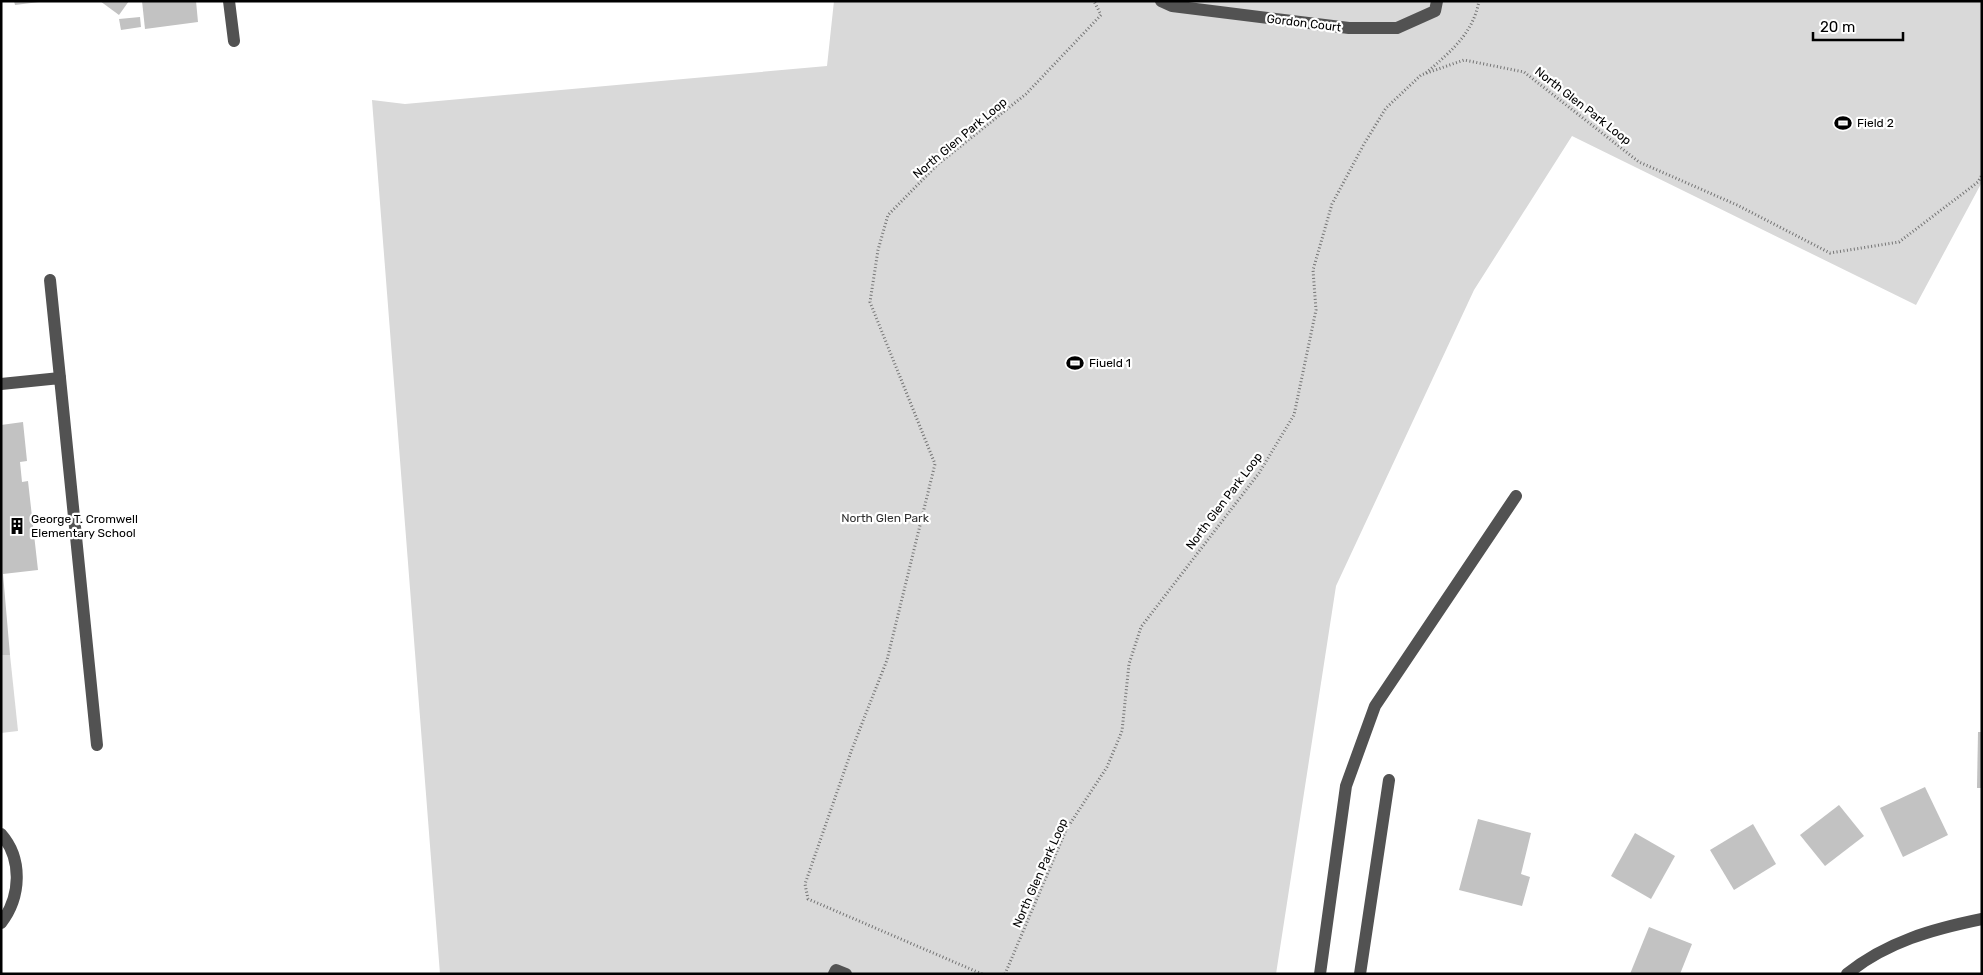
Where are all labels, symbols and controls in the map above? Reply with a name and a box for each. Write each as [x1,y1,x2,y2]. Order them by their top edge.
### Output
scale bar [1813,10,1903,42]
street label: Gordon Court [1266,11,1342,35]
text: 20 m [1820,18,1855,36]
street label: North Glen Park Loop [1532,64,1634,148]
street label: North Glen Park Loop [910,95,1010,181]
sports icon: Field 2 [1833,113,1853,133]
place label: Field 2 [1857,116,1894,130]
sports icon: Fiueld 1 [1065,353,1085,373]
place label: Fiueld 1 [1089,356,1131,370]
street label: North Glen Park Loop [1183,450,1265,552]
park label: North Glen Park [841,511,930,525]
place label: George T. Cromwell Elementary School [31,512,138,540]
building icon: George T. Cromwell Elementary School [7,516,27,536]
street label: North Glen Park Loop [1010,816,1070,930]

